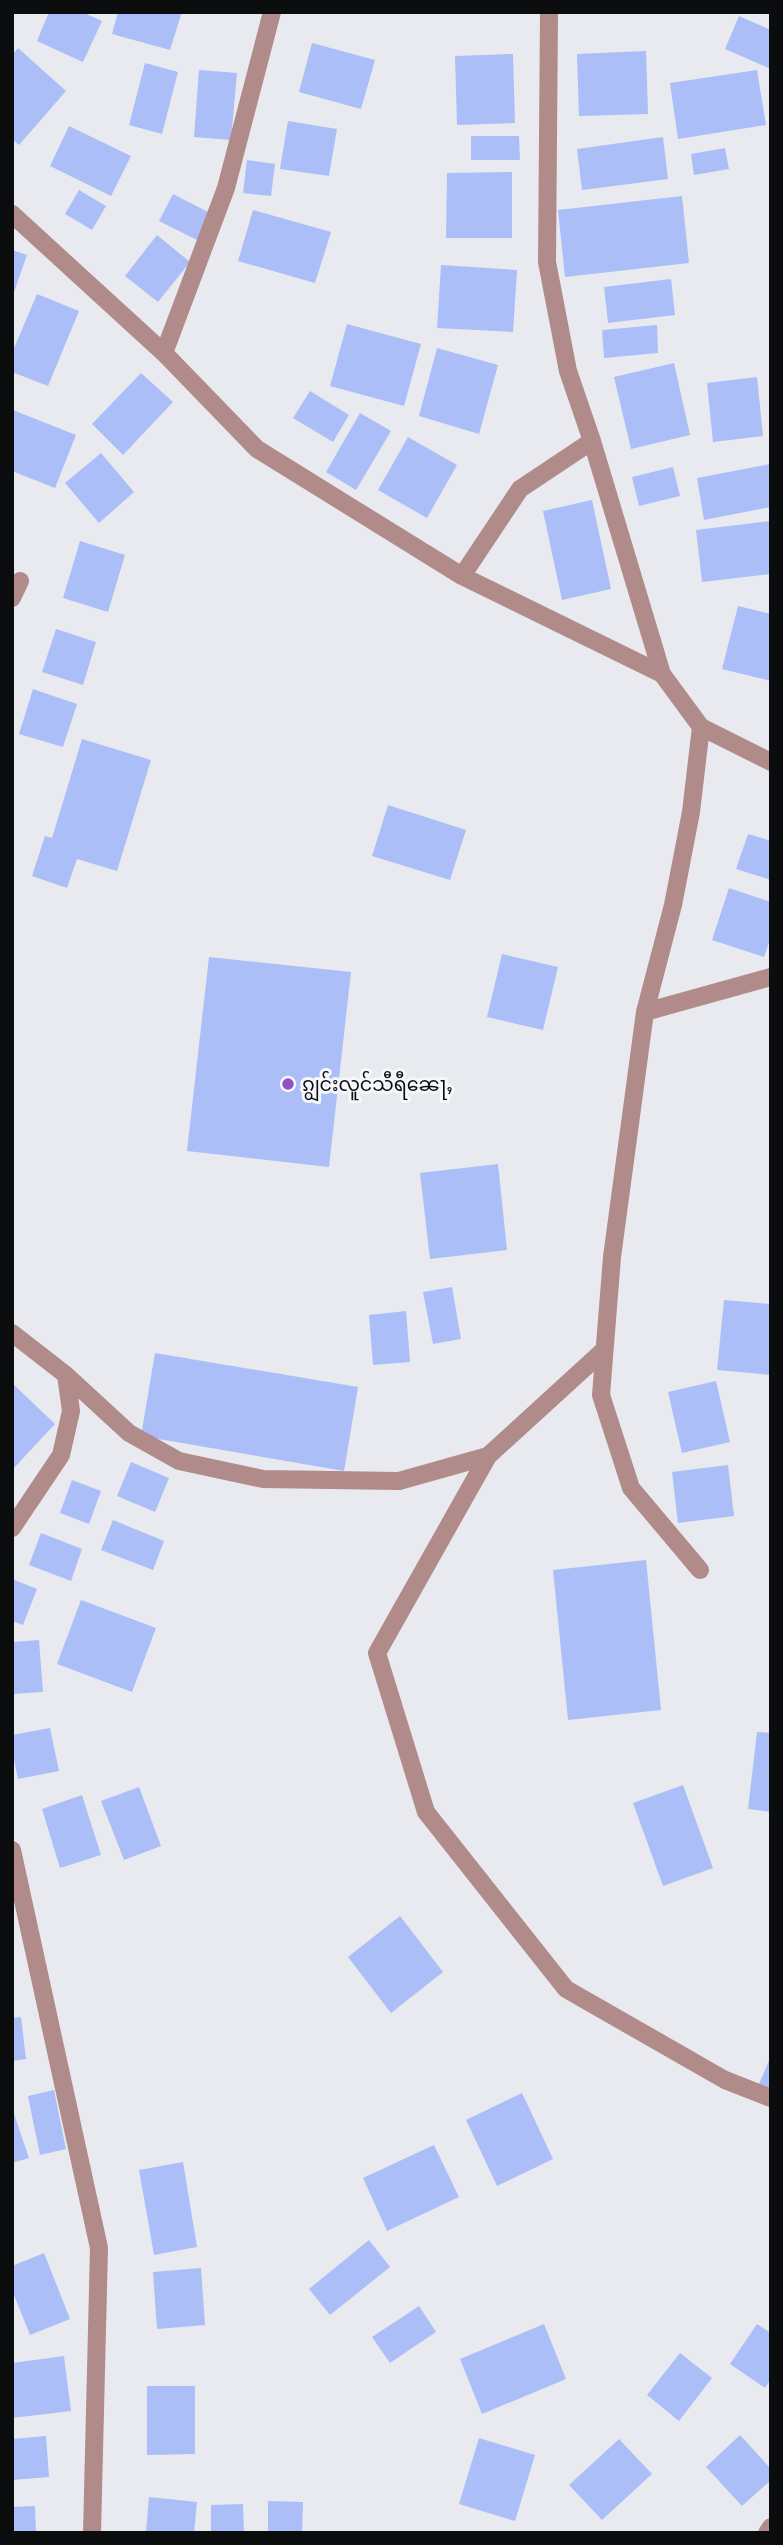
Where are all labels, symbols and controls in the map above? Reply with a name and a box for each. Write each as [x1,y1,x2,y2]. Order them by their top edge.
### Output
place label: ၵျွင်းလူင်သီရီၼေႃႇ [302,1070,453,1102]
marker: ၵျွင်းလူင်သီရီၼေႃႇ [280,1076,296,1092]

